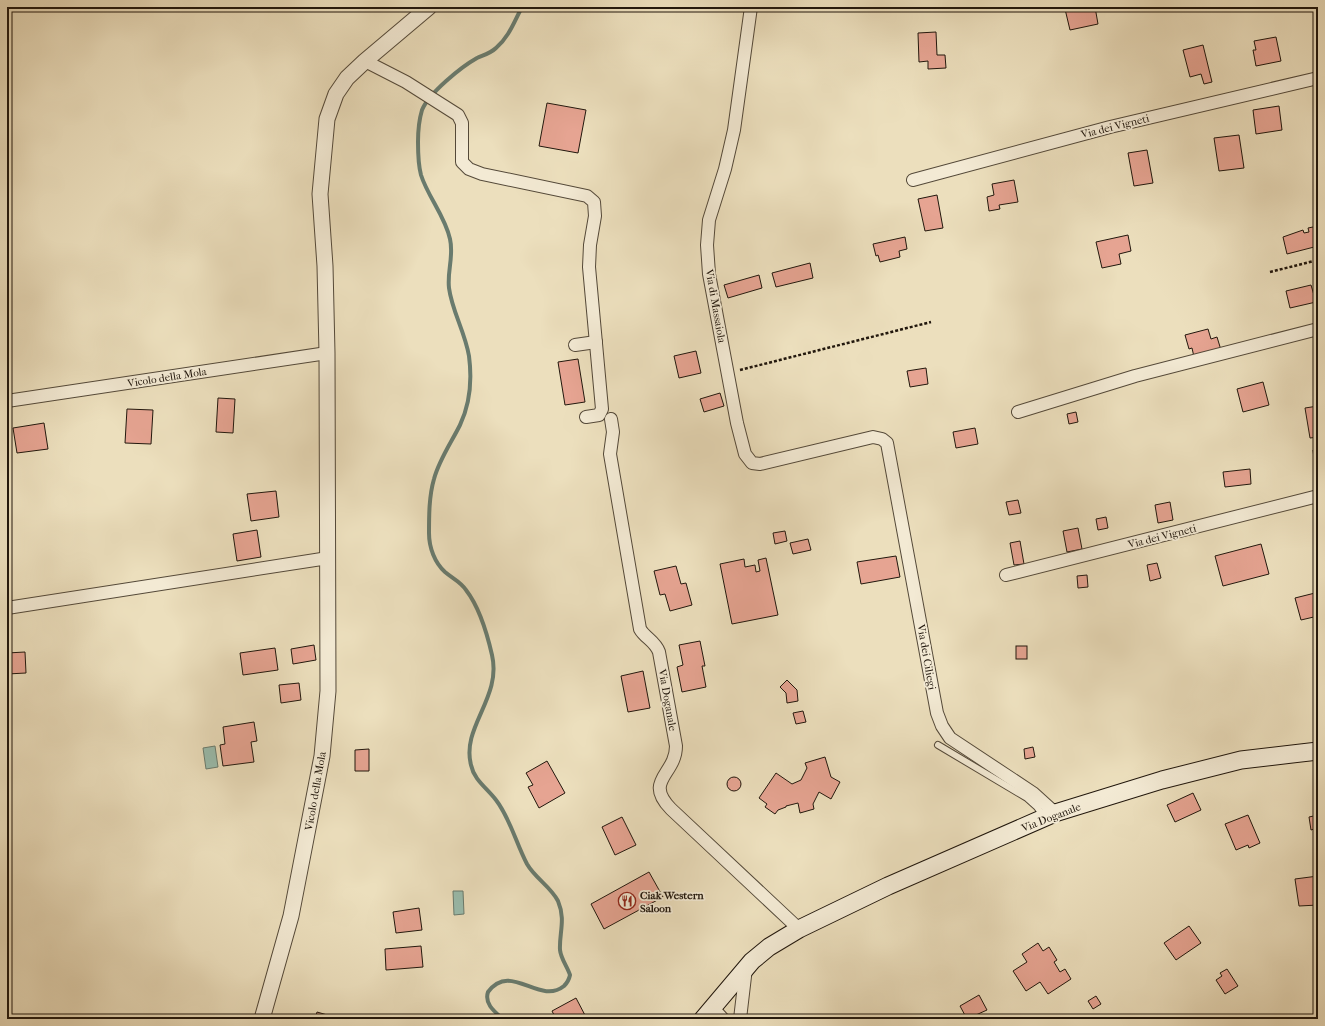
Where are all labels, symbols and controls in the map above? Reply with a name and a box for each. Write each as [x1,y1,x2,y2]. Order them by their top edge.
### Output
street label: Via dei Vigneti [1079,112,1151,142]
street label: Via di Massaiola [702,267,729,345]
street label: Vicolo della Mola [126,365,209,390]
street label: Via dei Vigneti [1126,522,1198,552]
street label: Via dei Ciliegi [914,622,939,692]
street label: Via Doganale [655,667,679,733]
street label: Vicolo della Mola [302,750,329,833]
street label: Via Doganale [1019,800,1083,835]
place label: Ciak Western Saloon [640,889,704,915]
restaurant icon: Ciak Western Saloon [617,891,637,911]

